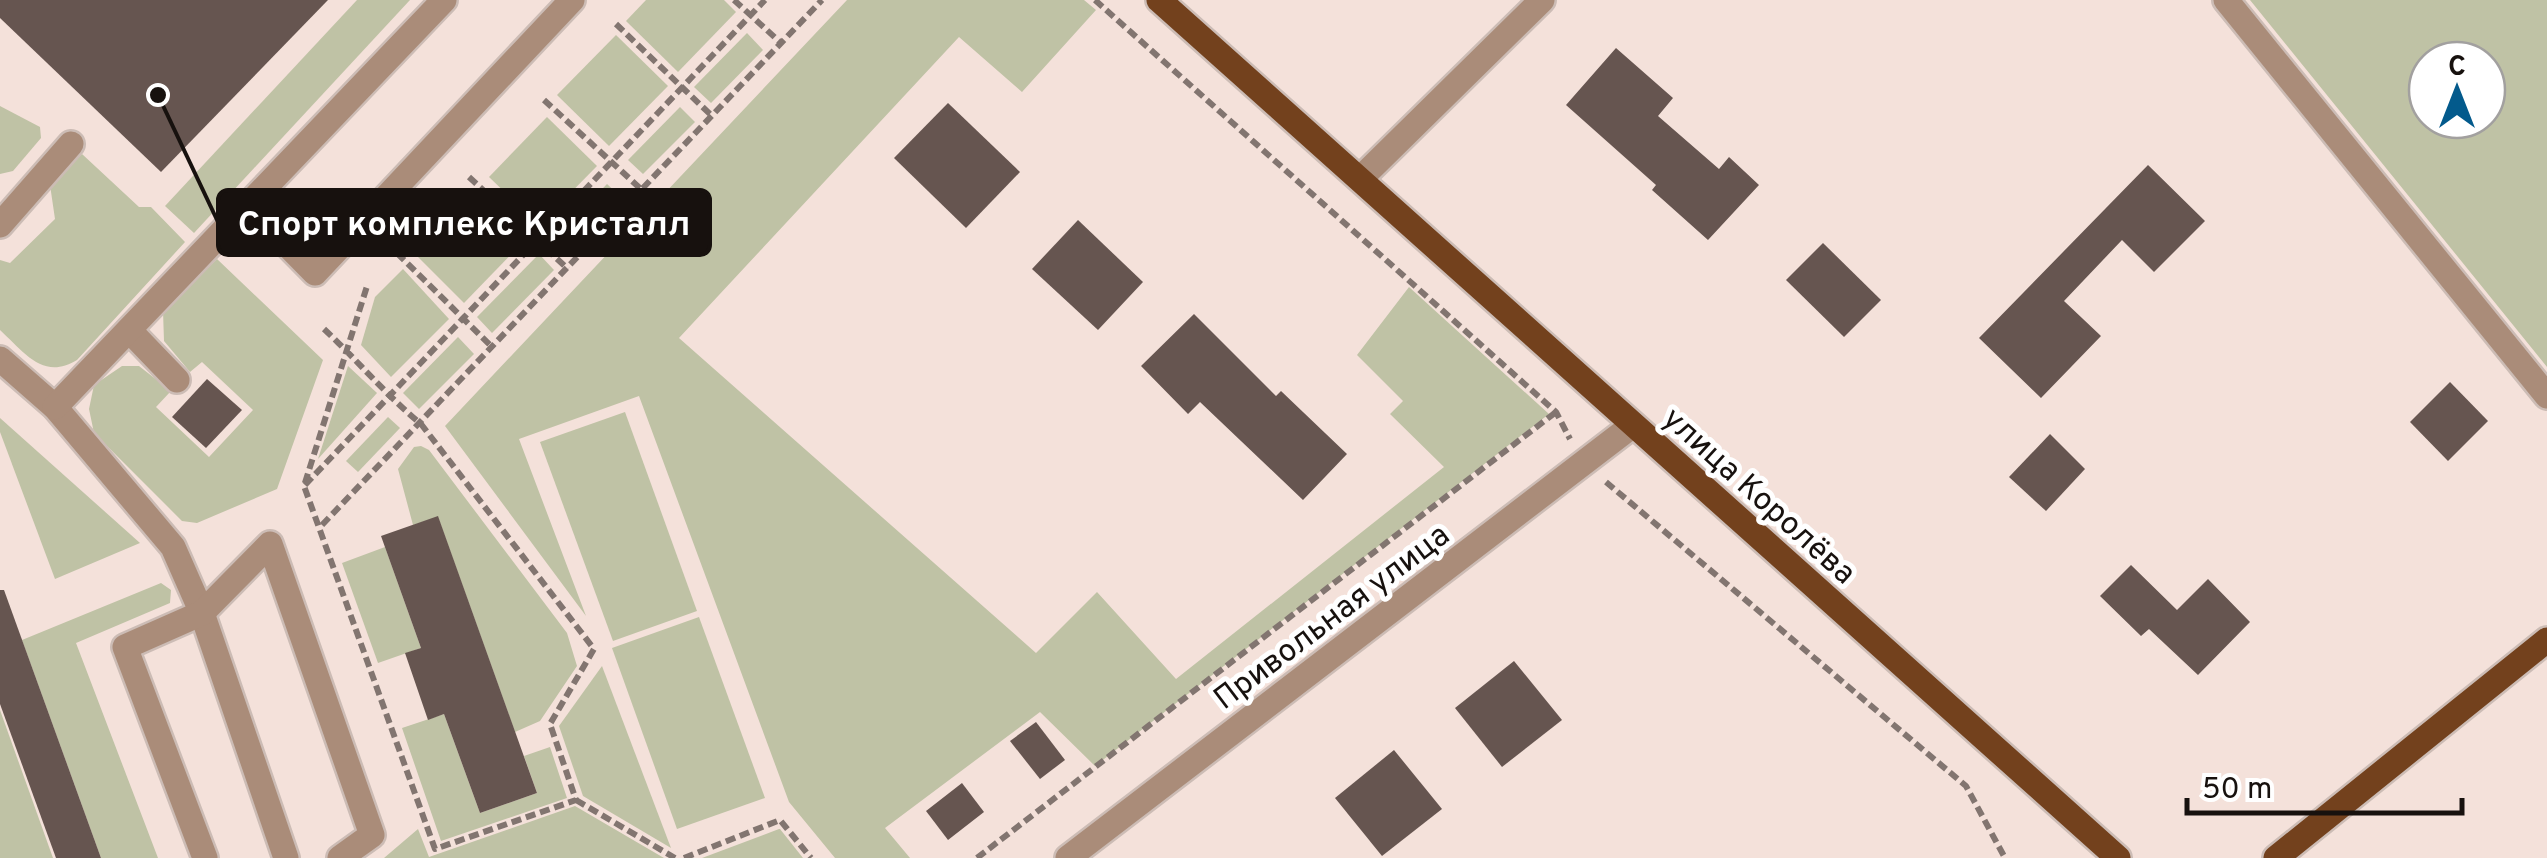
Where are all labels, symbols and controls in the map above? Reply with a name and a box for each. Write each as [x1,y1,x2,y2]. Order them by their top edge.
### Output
north arrow [2407,40,2507,140]
text: С [2448,50,2466,86]
callout: Спорт комплекс Кристалл [218,190,710,255]
text: Спорт комплекс Кристалл [238,204,690,248]
street label: улица Королёва [1653,400,1863,595]
street label: Привольная улица [1207,517,1459,720]
scale bar [2187,753,2462,815]
text: 50 m [2202,772,2272,809]

